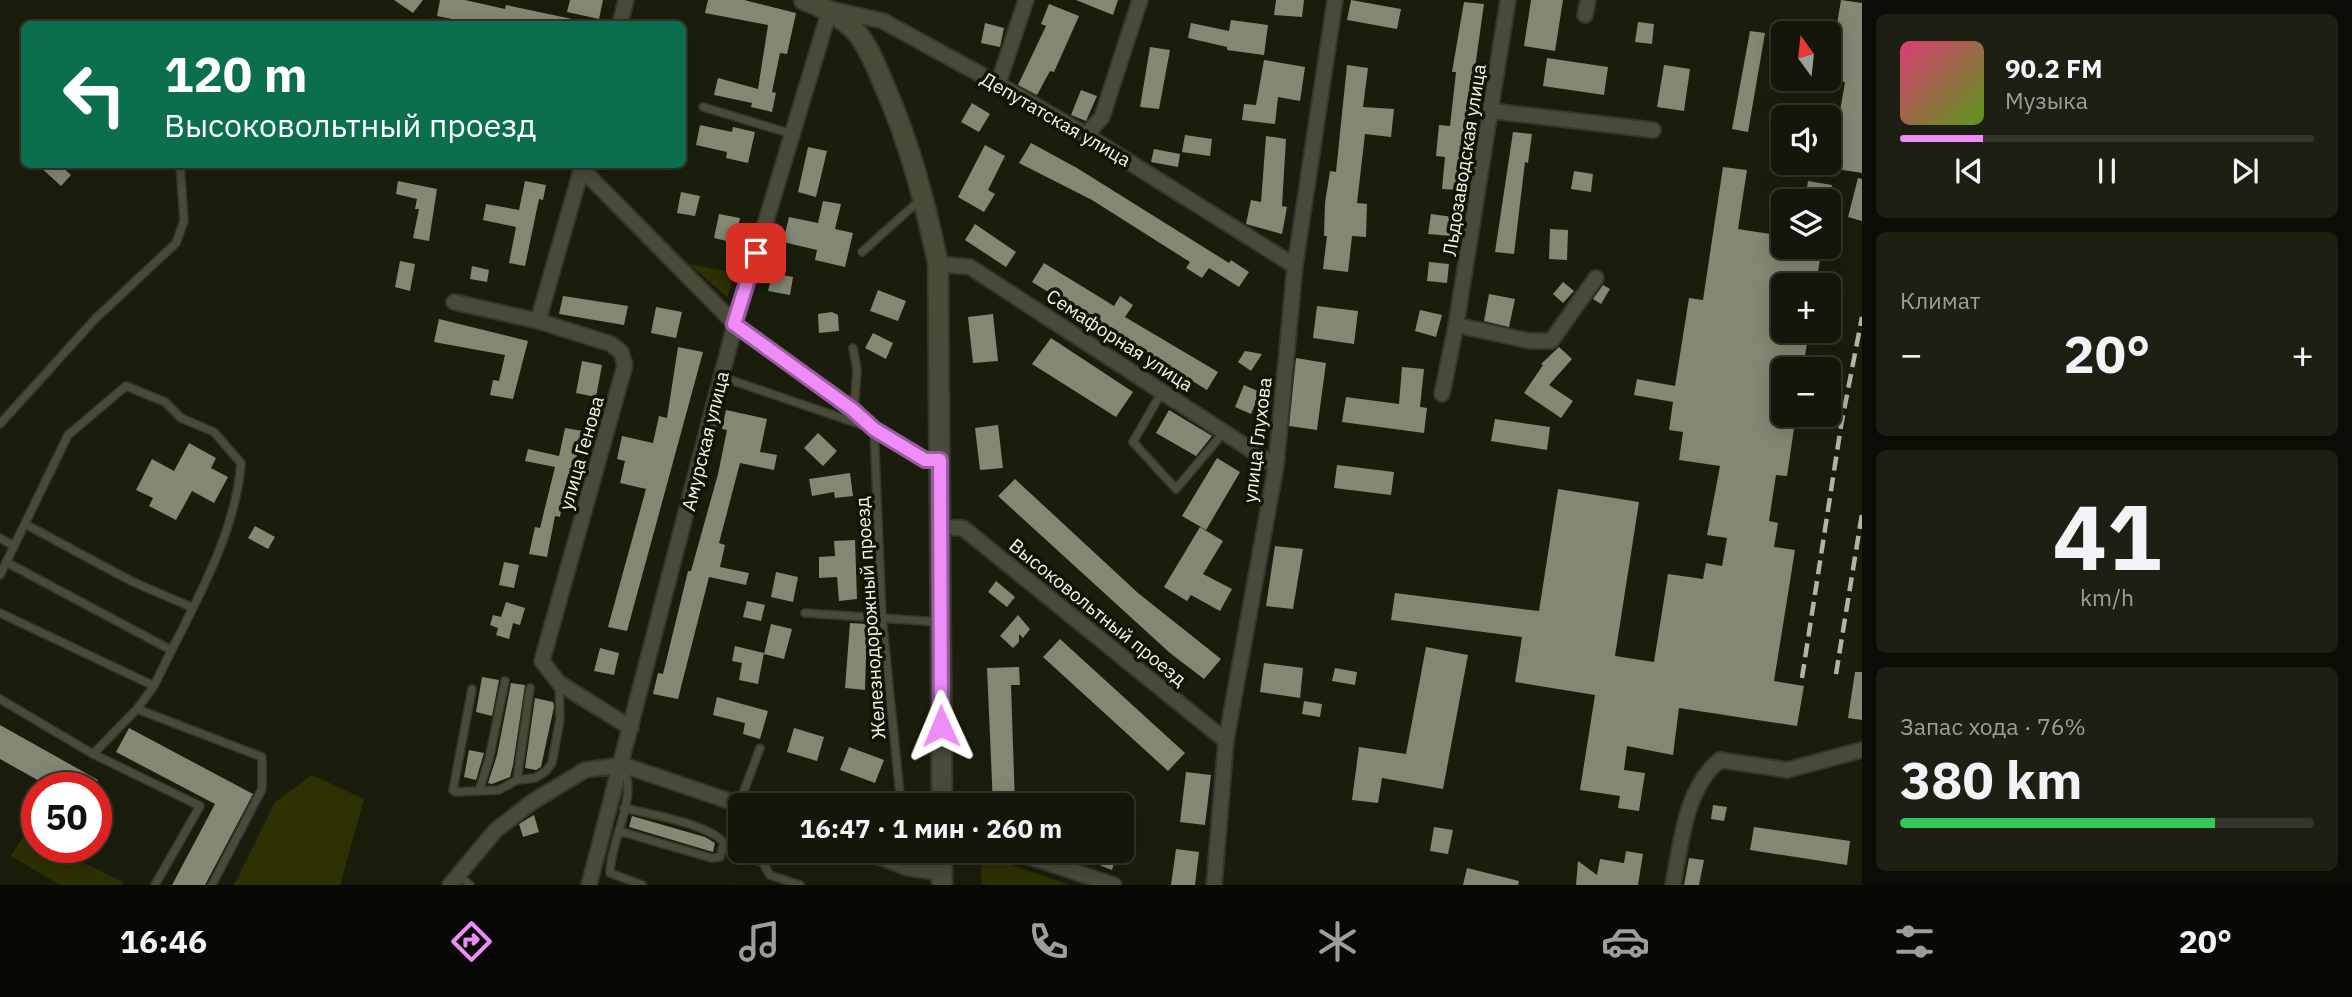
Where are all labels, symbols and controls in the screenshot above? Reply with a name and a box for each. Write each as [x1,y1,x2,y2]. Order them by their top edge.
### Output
north arrow [1771,21,1841,91]
map controls [1771,21,1841,427]
text: 120 m [164,42,308,105]
icon: left [49,49,140,140]
text: 90.2 FM [2005,51,2103,85]
street label: Льдозаводская улица [1437,62,1491,258]
street label: Депутатская улица [977,66,1135,172]
text: Музыка [2005,85,2088,115]
text: Высоковольтный проезд [164,104,536,146]
button: sound [1771,105,1841,175]
icon: previous [1950,152,1988,190]
icon: pause [2088,152,2126,190]
icon: next [2226,152,2264,190]
button: layers [1771,189,1841,259]
pin [726,223,786,283]
icon: arrive [737,234,775,272]
button: + [1771,273,1841,343]
street label: Семафорная улица [1042,284,1198,396]
text: Климат [1900,285,1981,315]
text: 20° [2064,320,2150,387]
text: − [1900,329,1923,378]
text: + [2291,329,2314,378]
button: − [1771,357,1841,427]
street label: Амурская улица [676,369,734,513]
street label: улица Глухова [1237,376,1277,504]
street label: улица Генова [553,393,609,513]
text: 41 [2052,477,2162,595]
street label: Железнодорожный проезд [850,496,890,740]
street label: Высоковольтный проезд [1005,533,1191,691]
text: km/h [2080,582,2134,612]
position arrow [904,689,978,763]
text: Запас хода · 76% [1900,711,2086,741]
text: 380 km [1900,746,2082,813]
speed limit sign: 50 [21,772,112,863]
text: 16:47 · 1 мин · 260 m [800,811,1062,845]
icon: directions [447,917,496,966]
icon: music [735,917,784,966]
icon: phone [1024,917,1073,966]
icon: climate [1313,917,1362,966]
icon: car [1601,917,1650,966]
icon: filters [1890,917,1939,966]
text: 16:46 [120,920,207,962]
text: 20° [2179,920,2232,962]

